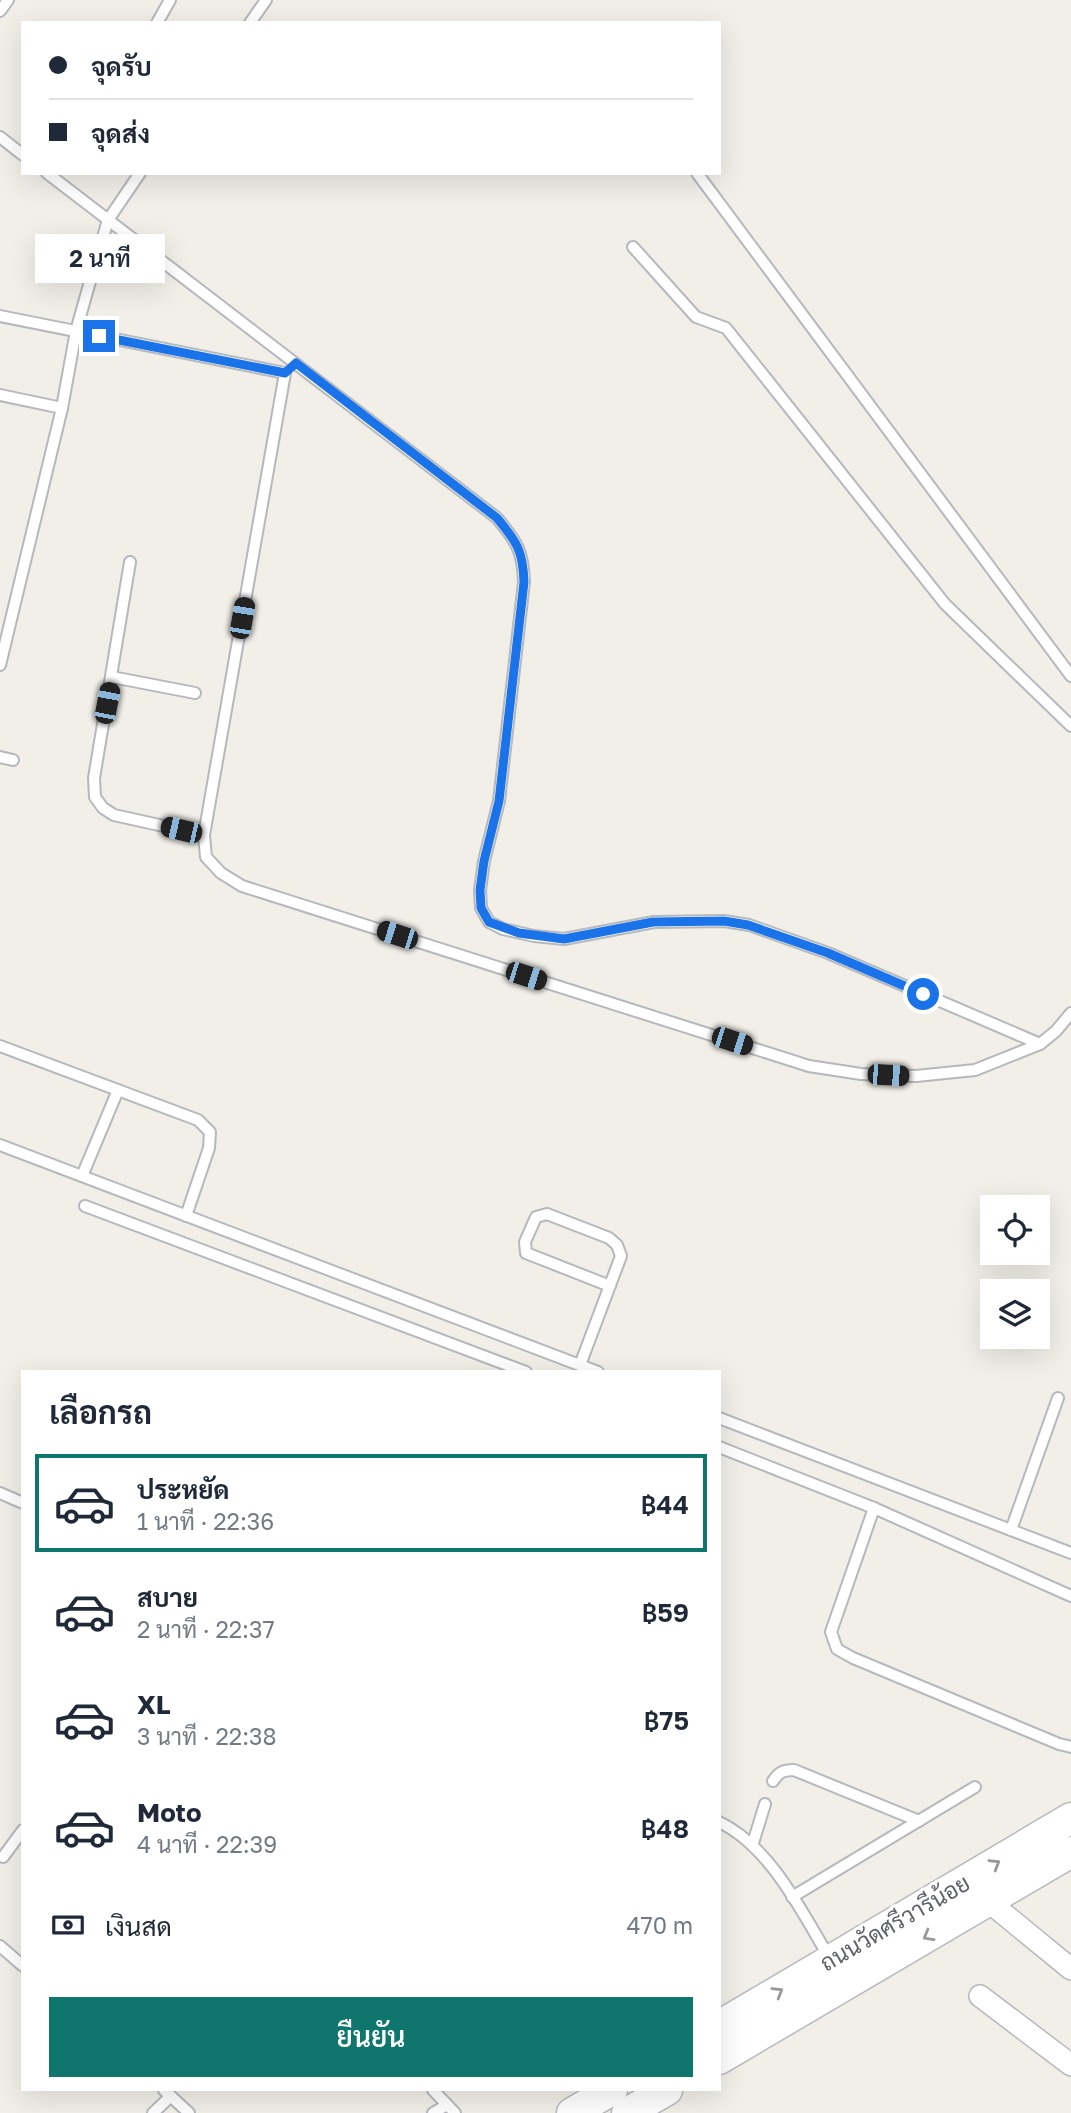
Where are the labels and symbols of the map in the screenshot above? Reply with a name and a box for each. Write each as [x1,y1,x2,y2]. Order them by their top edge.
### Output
callout: 2 นาที [34,234,164,284]
route end [83,320,115,352]
car [229,595,256,641]
car [93,680,122,726]
car [159,815,204,845]
car [374,919,421,951]
car [503,960,550,992]
route start [907,978,939,1010]
car [709,1025,756,1057]
car [867,1063,910,1087]
one-way arrow [988,1859,1001,1872]
street label: ถนนวัดศรีวารีน้อย [815,1868,974,1976]
one-way arrow [922,1928,935,1941]
one-way arrow [770,1987,783,2000]

